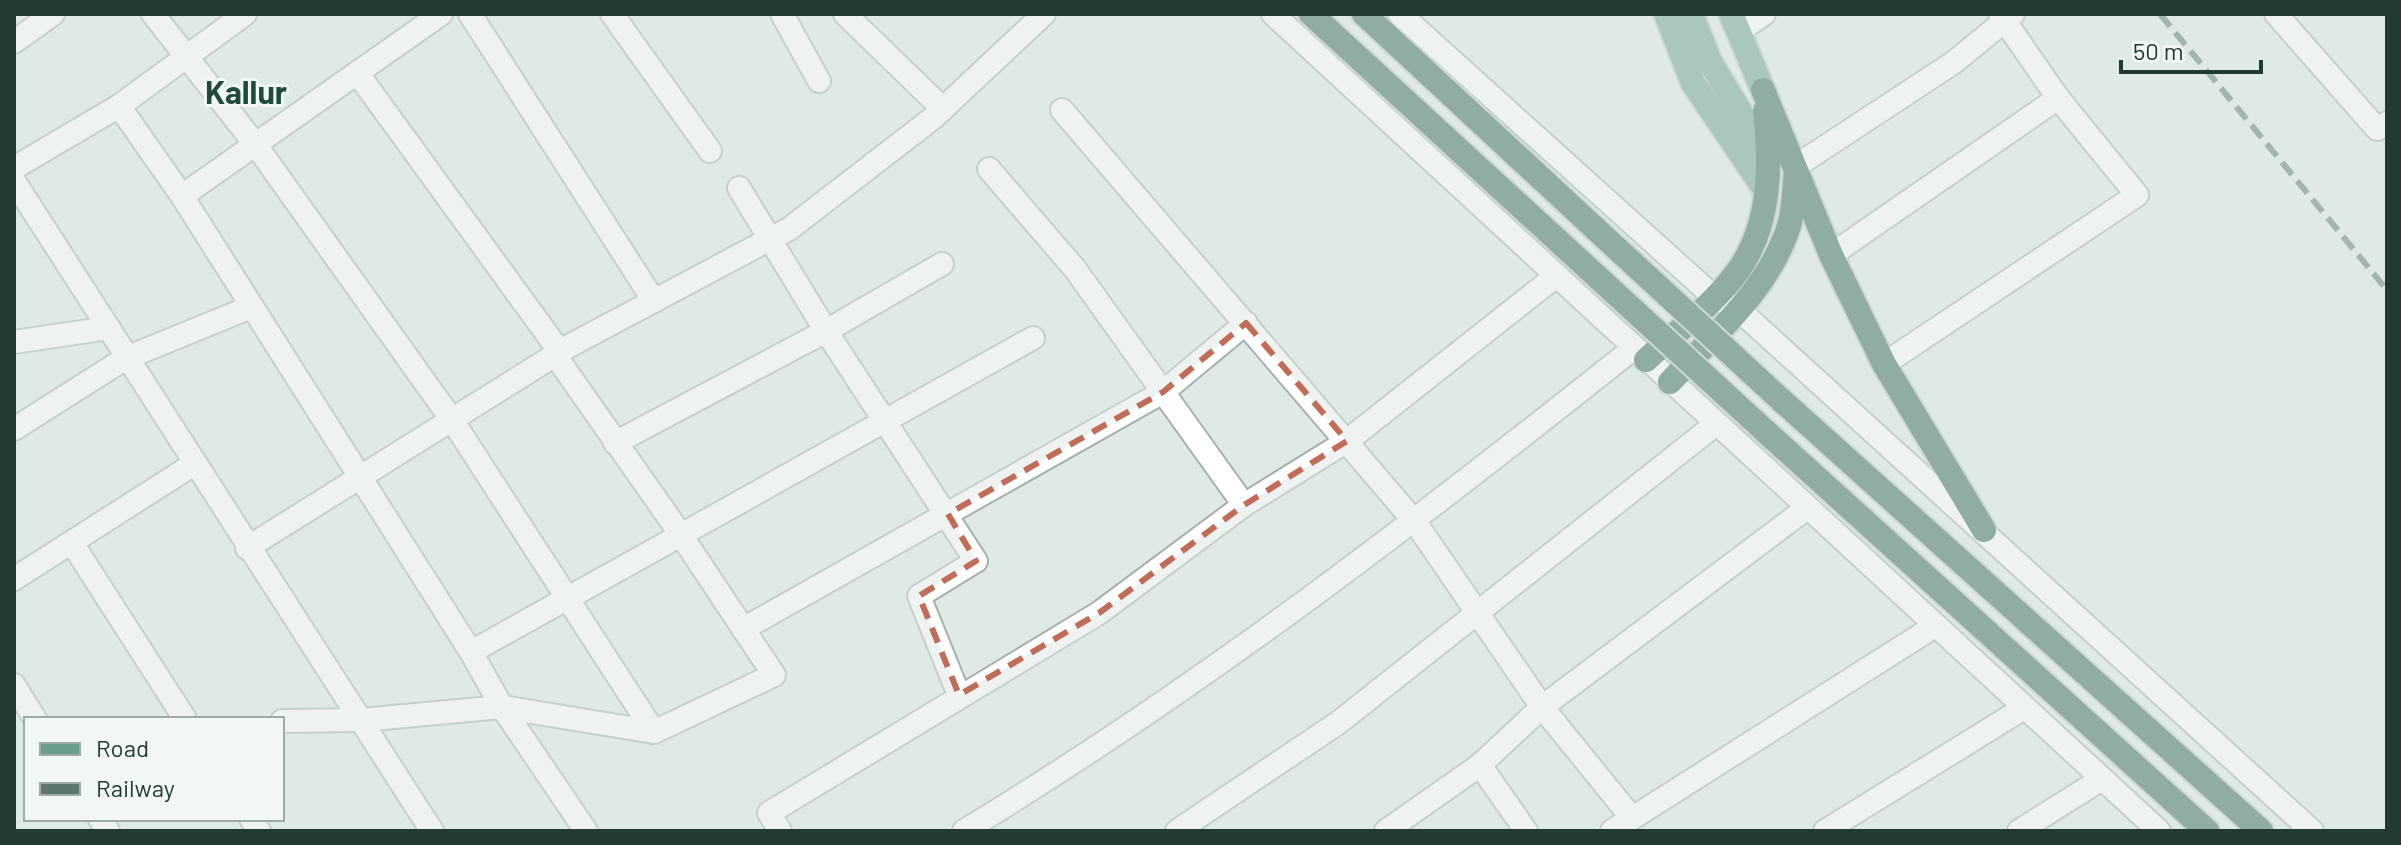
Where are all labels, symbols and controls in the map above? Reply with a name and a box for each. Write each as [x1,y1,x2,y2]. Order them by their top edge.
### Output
scale bar [2121,24,2261,74]
text: 50 m [2133,36,2184,65]
district label: Kallur [205,72,287,110]
legend [24,717,284,821]
text: Road [96,733,149,762]
text: Railway [96,773,175,802]

